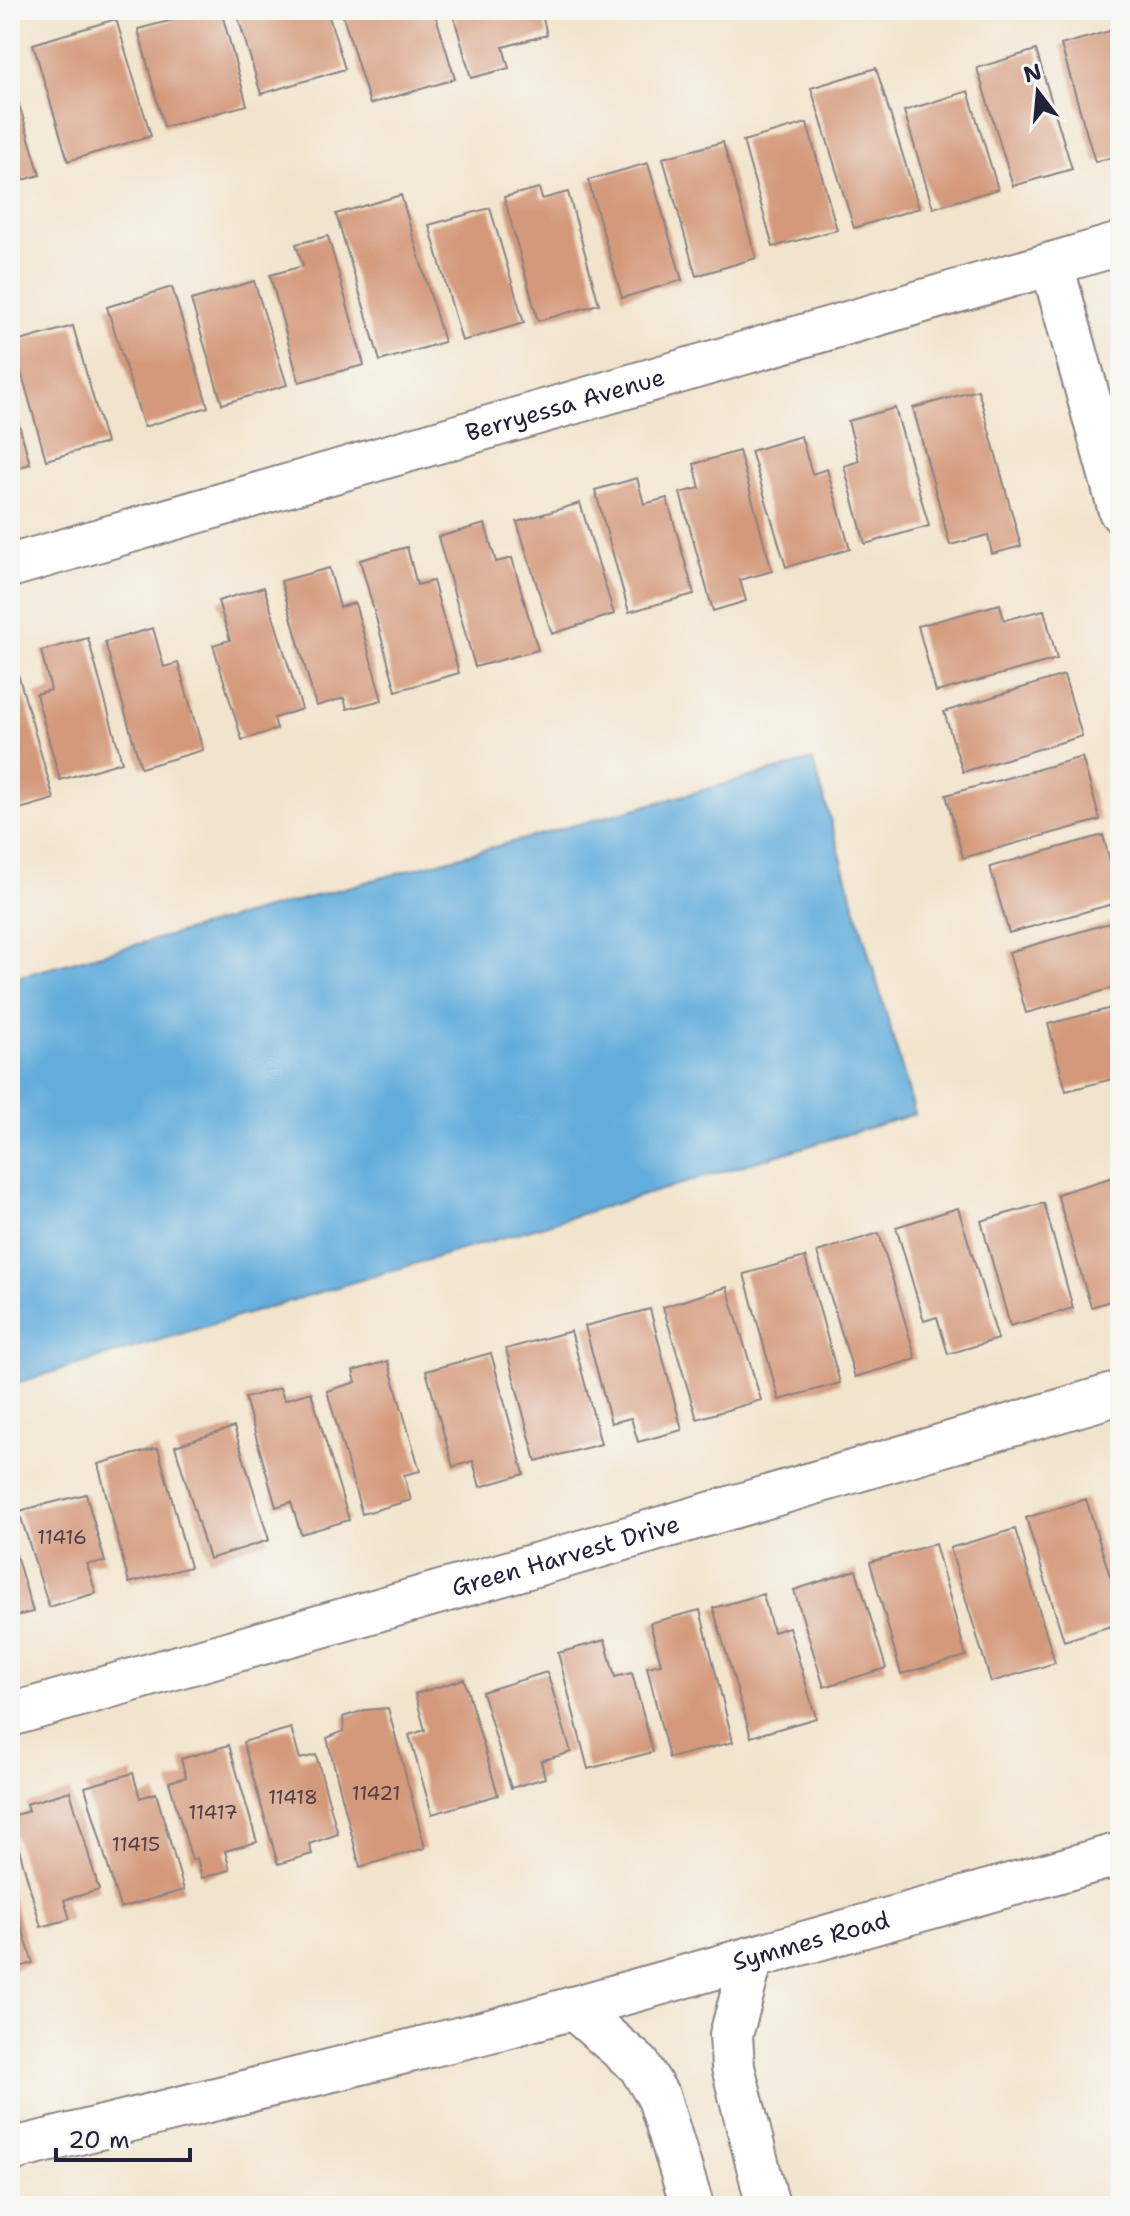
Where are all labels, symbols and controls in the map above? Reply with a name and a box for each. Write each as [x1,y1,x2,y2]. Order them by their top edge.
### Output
north arrow [998,52,1078,132]
text: N [1020,57,1045,90]
street label: Berryessa Avenue [462,361,668,449]
street label: Green Harvest Drive [448,1508,683,1604]
house number: 11416 [37,1524,87,1550]
house number: 11421 [351,1780,401,1806]
house number: 11418 [268,1784,318,1810]
house number: 11417 [188,1799,238,1825]
house number: 11415 [112,1831,160,1857]
street label: Symmes Road [729,1904,893,1978]
scale bar [56,2112,190,2162]
text: 20 m [68,2124,130,2156]

